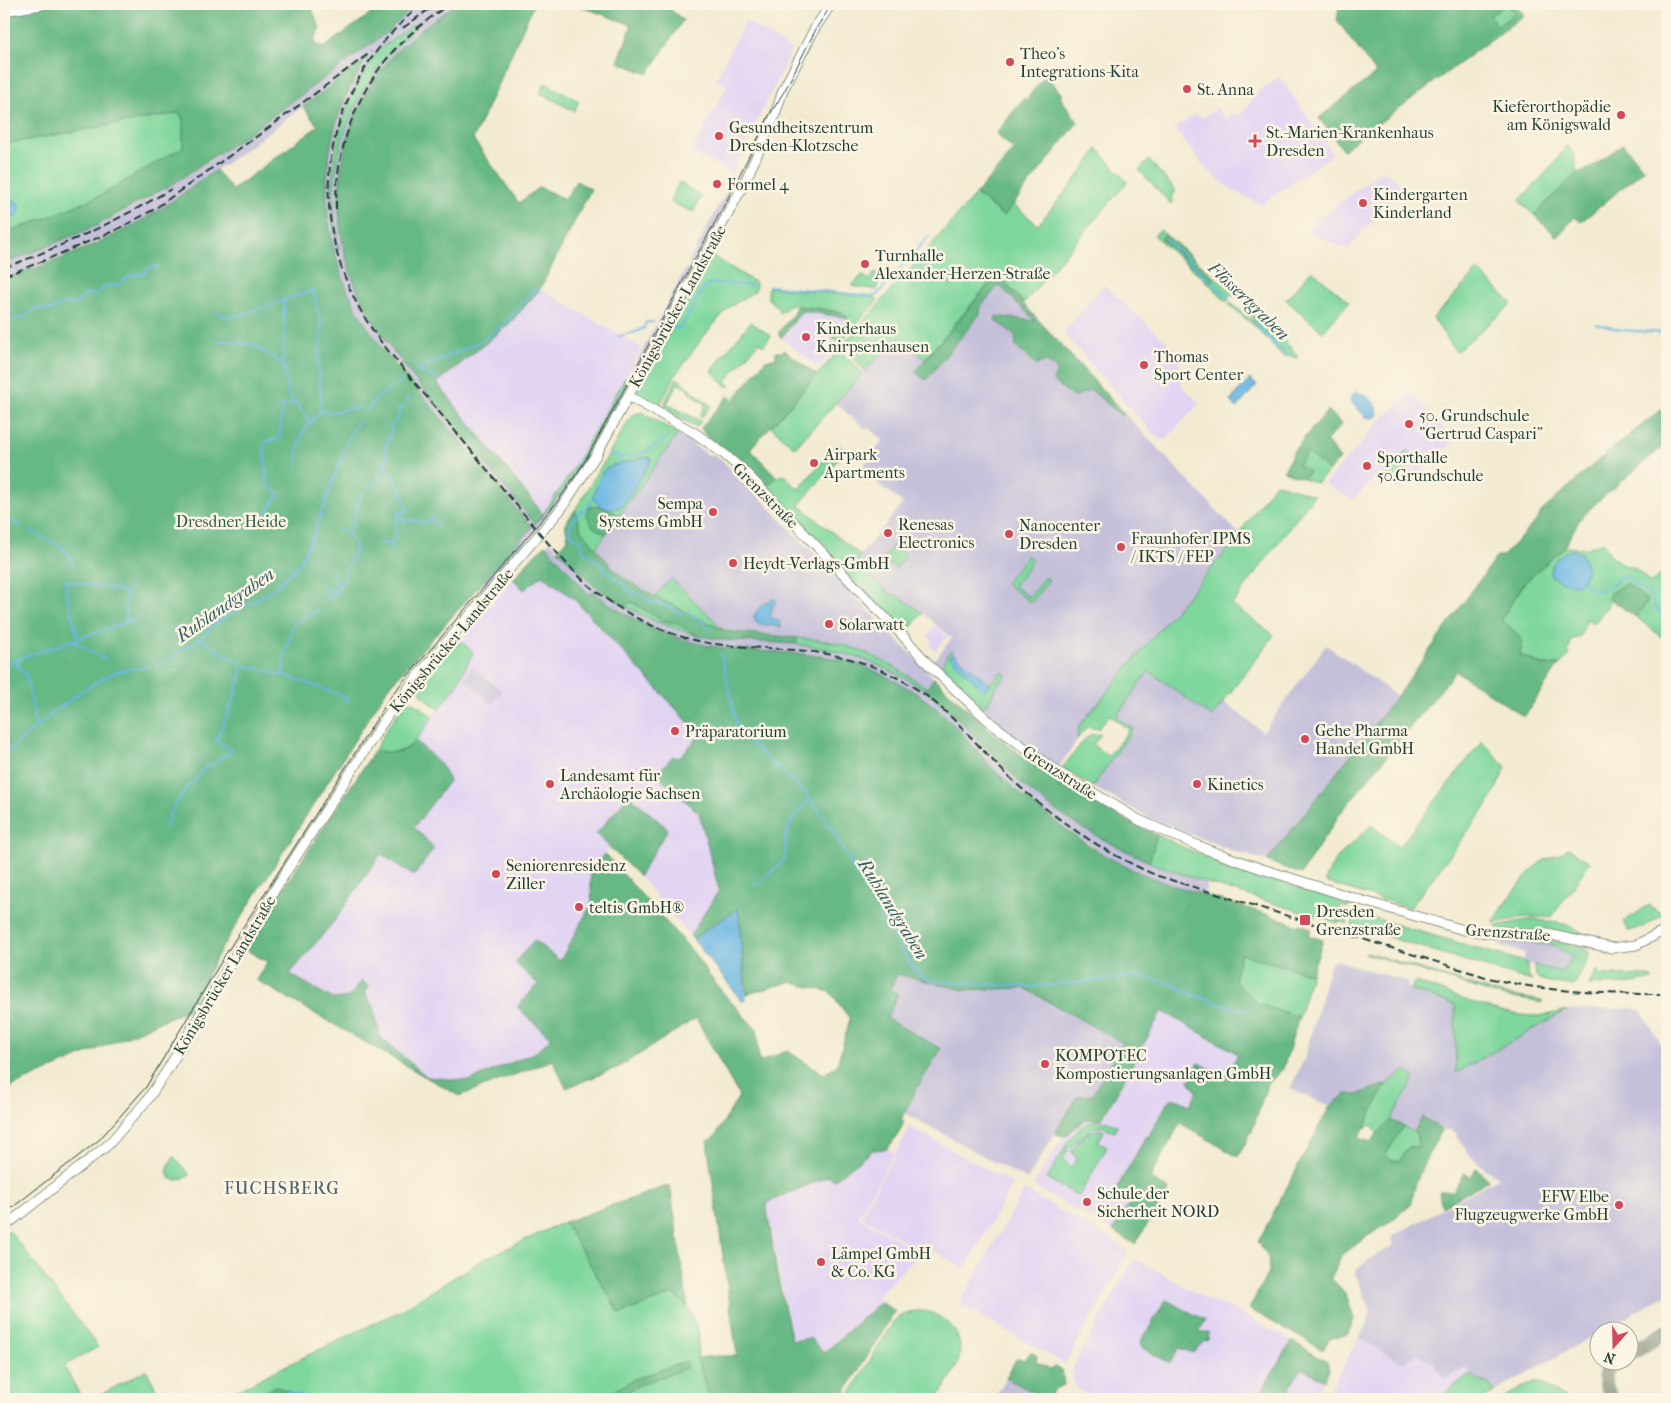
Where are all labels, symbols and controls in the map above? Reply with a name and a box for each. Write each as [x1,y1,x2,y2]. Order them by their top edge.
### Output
place label: Theo's Integrations-Kita [1020,44,1140,81]
marker: Theo's Integrations-Kita [1004,56,1016,68]
place label: St. Anna [1197,80,1254,99]
marker: St. Anna [1181,83,1193,95]
place label: Kieferorthopädie am Königswald [1492,97,1611,134]
marker: Kieferorthopädie am Königswald [1615,109,1627,121]
place label: Gesundheitszentrum Dresden-Klotzsche [729,118,874,155]
place label: St.-Marien-Krankenhaus Dresden [1266,123,1434,160]
marker: Gesundheitszentrum Dresden-Klotzsche [713,130,725,142]
marker: St.-Marien-Krankenhaus Dresden [1248,134,1262,148]
place label: Formel 4 [727,175,789,194]
marker: Formel 4 [711,178,723,190]
place label: Kindergarten Kinderland [1373,185,1468,222]
marker: Kindergarten Kinderland [1357,197,1369,209]
street label: Königsbrücker Landstraße [625,222,730,391]
place label: Turnhalle Alexander-Herzen-Straße [874,246,1051,283]
water label: Flössertgraben [1203,257,1293,345]
marker: Turnhalle Alexander-Herzen-Straße [859,258,871,270]
place label: Kinderhaus Knirpsenhausen [816,319,930,356]
marker: Kinderhaus Knirpsenhausen [800,331,812,343]
place label: Thomas Sport Center [1154,347,1243,384]
marker: Thomas Sport Center [1138,359,1150,371]
place label: 50. Grundschule "Gertrud Caspari" [1419,406,1543,443]
marker: 50. Grundschule "Gertrud Caspari" [1403,418,1415,430]
place label: Airpark Apartments [823,445,905,482]
place label: Sporthalle 50.Grundschule [1377,448,1484,485]
marker: Airpark Apartments [808,457,820,469]
street label: Grenzstraße [729,459,802,532]
marker: Sporthalle 50.Grundschule [1361,460,1373,472]
place label: Sempa Systems GmbH [599,494,704,531]
marker: Sempa Systems GmbH [707,506,719,518]
park label: Dresdner Heide [176,512,286,531]
place label: Renesas Electronics [898,515,974,552]
place label: Nanocenter Dresden [1019,516,1100,553]
marker: Renesas Electronics [882,527,894,539]
marker: Nanocenter Dresden [1003,528,1015,540]
place label: Fraunhofer IPMS / IKTS / FEP [1130,529,1251,566]
marker: Fraunhofer IPMS / IKTS / FEP [1115,541,1127,553]
place label: Heydt-Verlags-GmbH [743,554,890,573]
marker: Heydt-Verlags-GmbH [727,557,739,569]
water label: Ruhlandgraben [171,564,278,648]
street label: Königsbrücker Landstraße [385,564,517,716]
place label: Solarwatt [839,615,905,634]
marker: Solarwatt [823,618,835,630]
place label: Gehe Pharma Handel GmbH [1315,721,1414,758]
place label: Präparatorium [685,722,787,741]
marker: Präparatorium [669,725,681,737]
marker: Gehe Pharma Handel GmbH [1299,733,1311,745]
street label: Grenzstraße [1019,741,1101,804]
place label: Landesamt für Archäologie Sachsen [559,766,701,803]
place label: Kinetics [1207,775,1264,794]
marker: Landesamt für Archäologie Sachsen [544,778,556,790]
marker: Kinetics [1191,778,1203,790]
water label: Ruhlandgraben [853,854,932,963]
place label: Seniorenresidenz Ziller [506,856,626,893]
marker: Seniorenresidenz Ziller [490,868,502,880]
street label: Königsbrücker Landstraße [169,892,280,1058]
place label: teltis GmbH® [589,898,684,917]
marker: teltis GmbH® [573,901,585,913]
place label: Dresden Grenzstraße [1316,902,1401,939]
marker: Dresden Grenzstraße [1298,913,1312,927]
street label: Grenzstraße [1465,920,1551,945]
place label: KOMPOTEC Kompostierungsanlagen GmbH [1055,1046,1272,1083]
marker: KOMPOTEC Kompostierungsanlagen GmbH [1039,1058,1051,1070]
district label: FUCHSBERG [224,1178,340,1199]
place label: Schule der Sicherheit NORD [1097,1184,1219,1221]
place label: EFW Elbe Flugzeugwerke GmbH [1454,1187,1609,1224]
marker: Schule der Sicherheit NORD [1081,1196,1093,1208]
marker: EFW Elbe Flugzeugwerke GmbH [1613,1199,1625,1211]
place label: Lämpel GmbH & Co. KG [831,1244,932,1281]
marker: Lämpel GmbH & Co. KG [815,1256,827,1268]
north arrow [1588,1320,1638,1370]
text: N [1601,1348,1618,1368]

